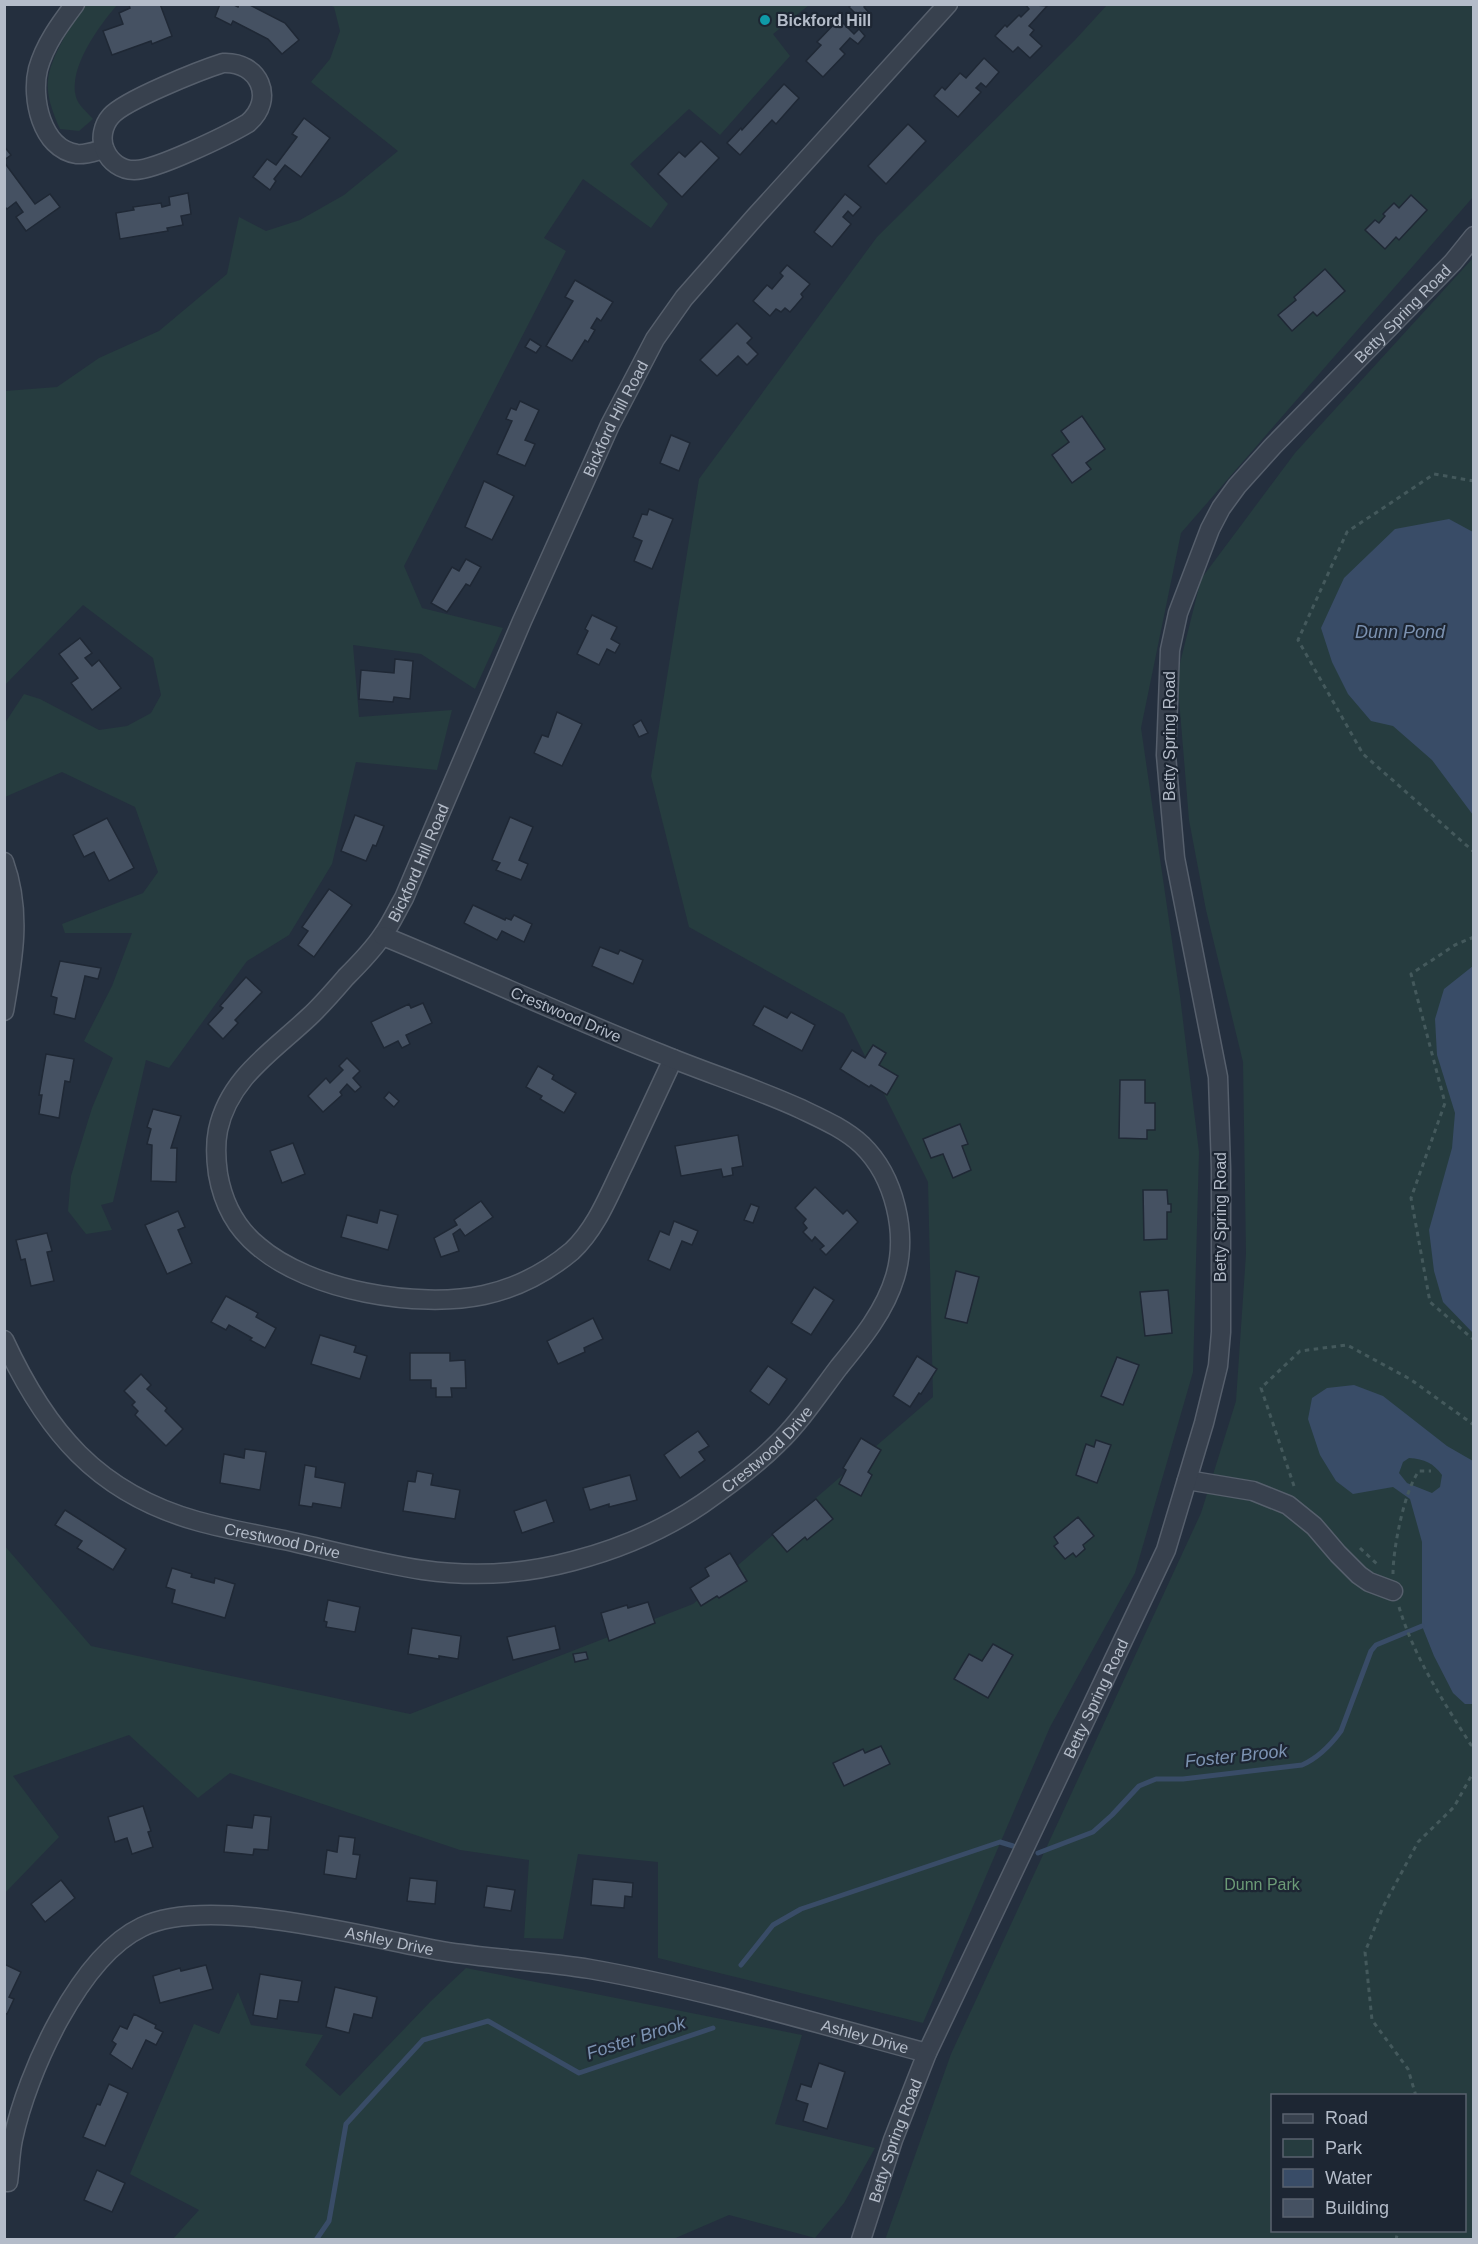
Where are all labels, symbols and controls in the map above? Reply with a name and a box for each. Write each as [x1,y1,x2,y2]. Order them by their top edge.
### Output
place label: Bickford Hill [777,12,871,29]
marker: Bickford Hill [758,13,772,27]
street label: Betty Spring Road [1351,262,1454,366]
street label: Bickford Hill Road [580,358,651,479]
water label: Dunn Pond [1355,622,1446,642]
street label: Betty Spring Road [1161,671,1178,801]
street label: Bickford Hill Road [385,801,452,925]
street label: Crestwood Drive [508,984,624,1045]
street label: Betty Spring Road [1212,1152,1229,1282]
street label: Crestwood Drive [718,1403,816,1496]
street label: Crestwood Drive [223,1520,342,1562]
street label: Betty Spring Road [1060,1636,1132,1761]
water label: Foster Brook [1184,1741,1289,1771]
park label: Dunn Park [1224,1876,1301,1893]
street label: Ashley Drive [344,1924,435,1958]
water label: Foster Brook [584,2012,689,2063]
street label: Ashley Drive [819,2016,911,2057]
street label: Betty Spring Road [866,2077,925,2205]
legend [1271,2094,1466,2232]
text: Road [1325,2108,1368,2128]
text: Park [1325,2138,1363,2158]
text: Water [1325,2168,1372,2188]
text: Building [1325,2198,1389,2218]

